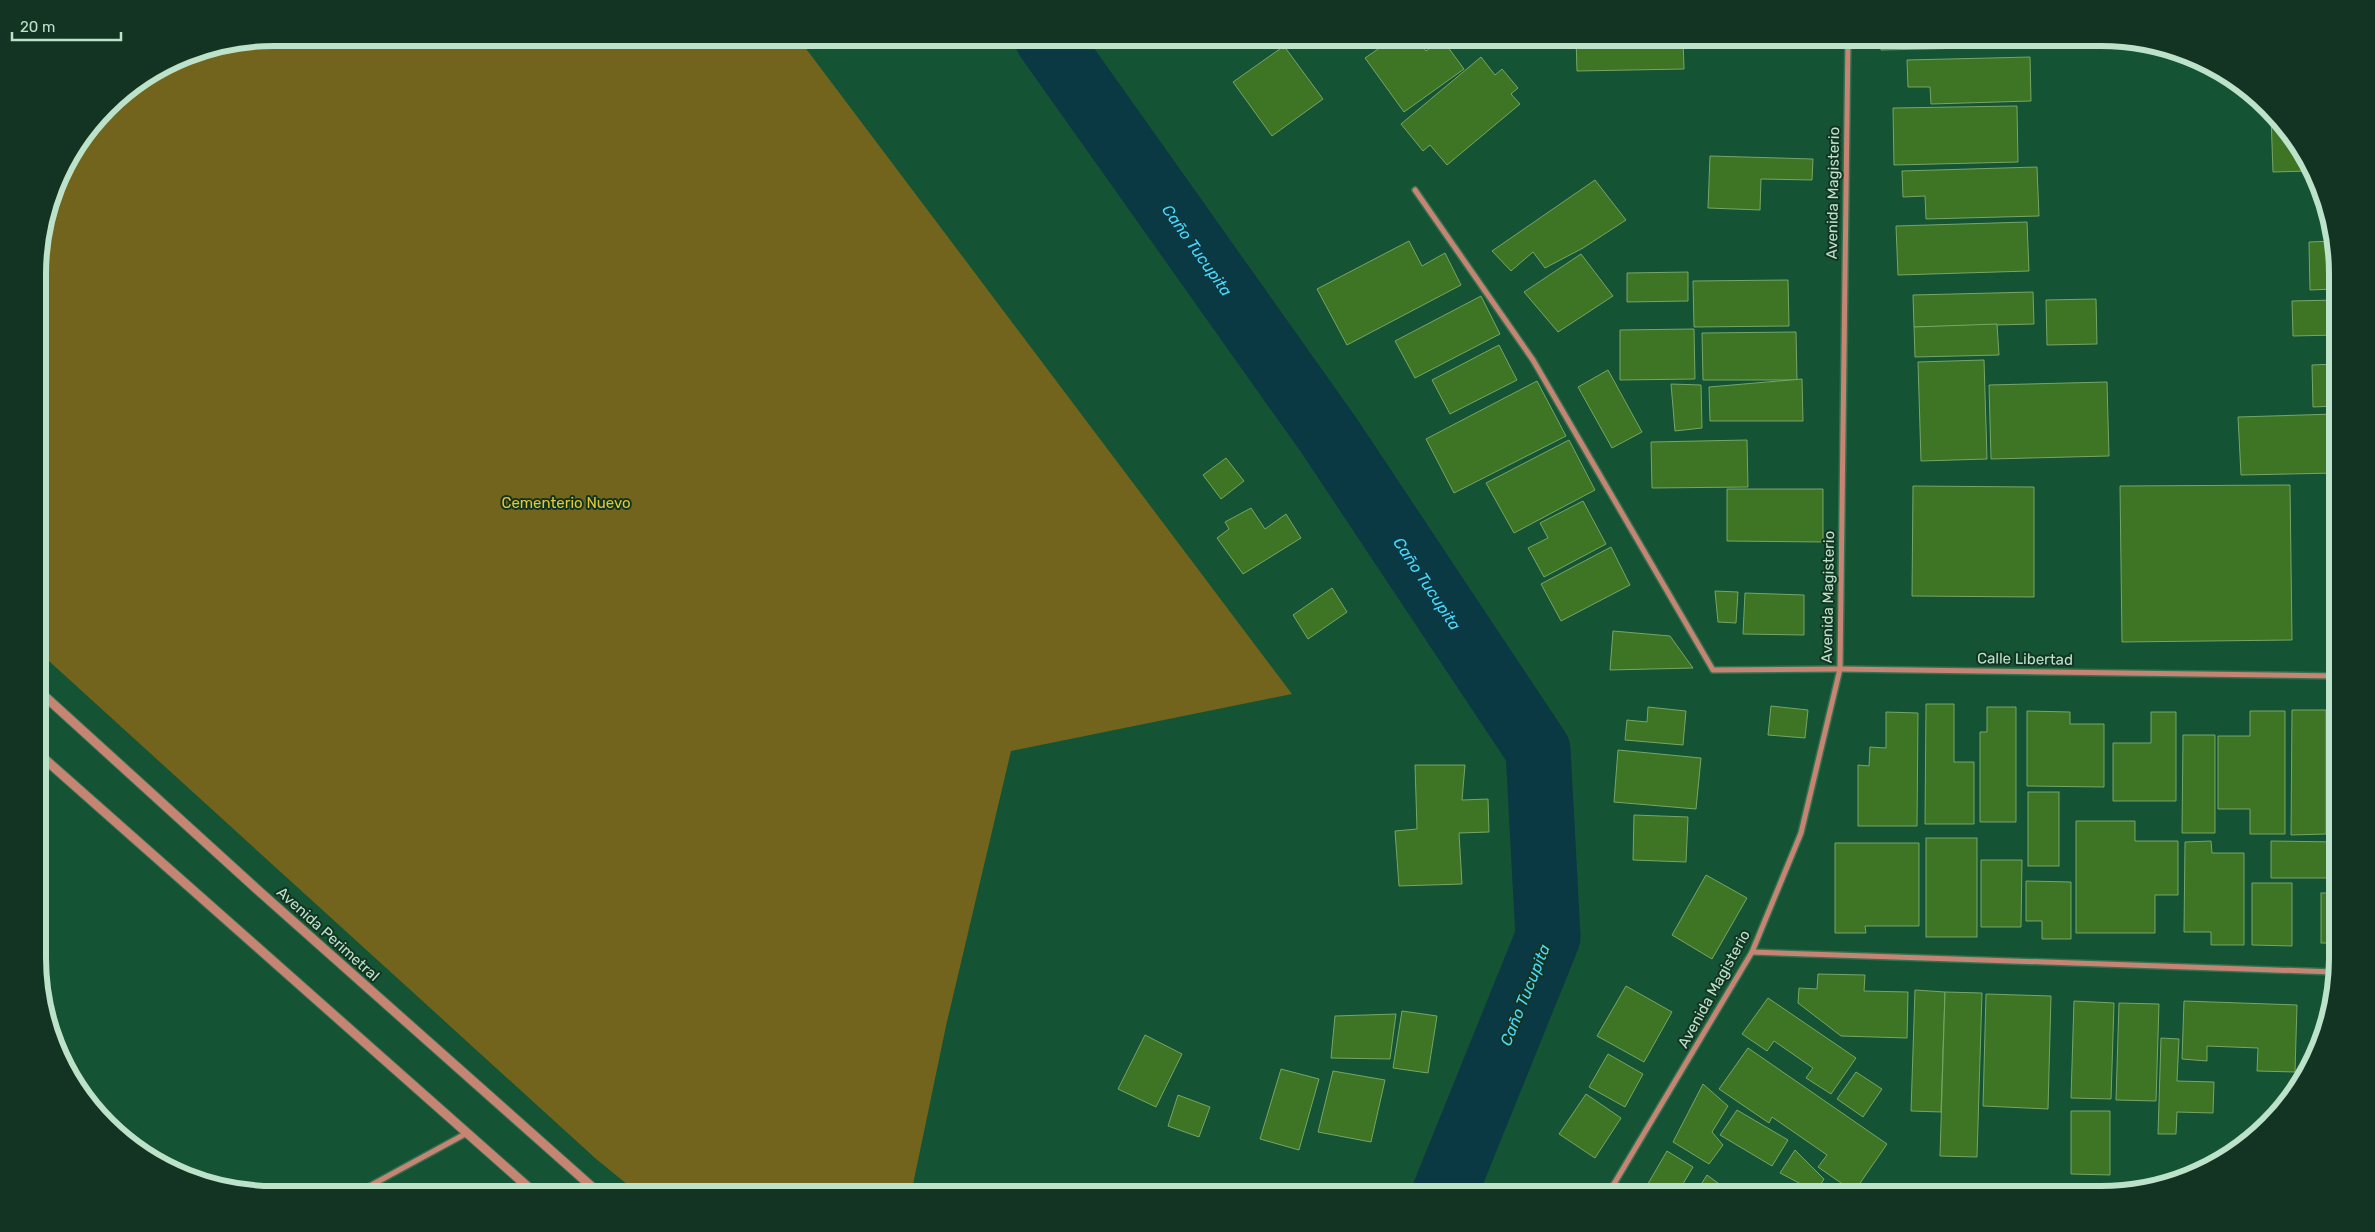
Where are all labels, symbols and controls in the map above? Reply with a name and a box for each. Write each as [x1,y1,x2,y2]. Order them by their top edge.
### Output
scale bar [12,10,121,42]
text: 20 m [20,18,55,36]
street label: Avenida Magisterio [1823,127,1843,259]
water label: Caño Tucupita [1159,201,1236,299]
park label: Cementerio Nuevo [501,494,631,512]
street label: Avenida Magisterio [1818,531,1838,663]
water label: Caño Tucupita [1390,533,1465,634]
street label: Calle Libertad [1977,649,2073,669]
street label: Avenida Perimetral [273,883,383,985]
street label: Avenida Magisterio [1674,927,1754,1051]
water label: Caño Tucupita [1496,942,1554,1048]

